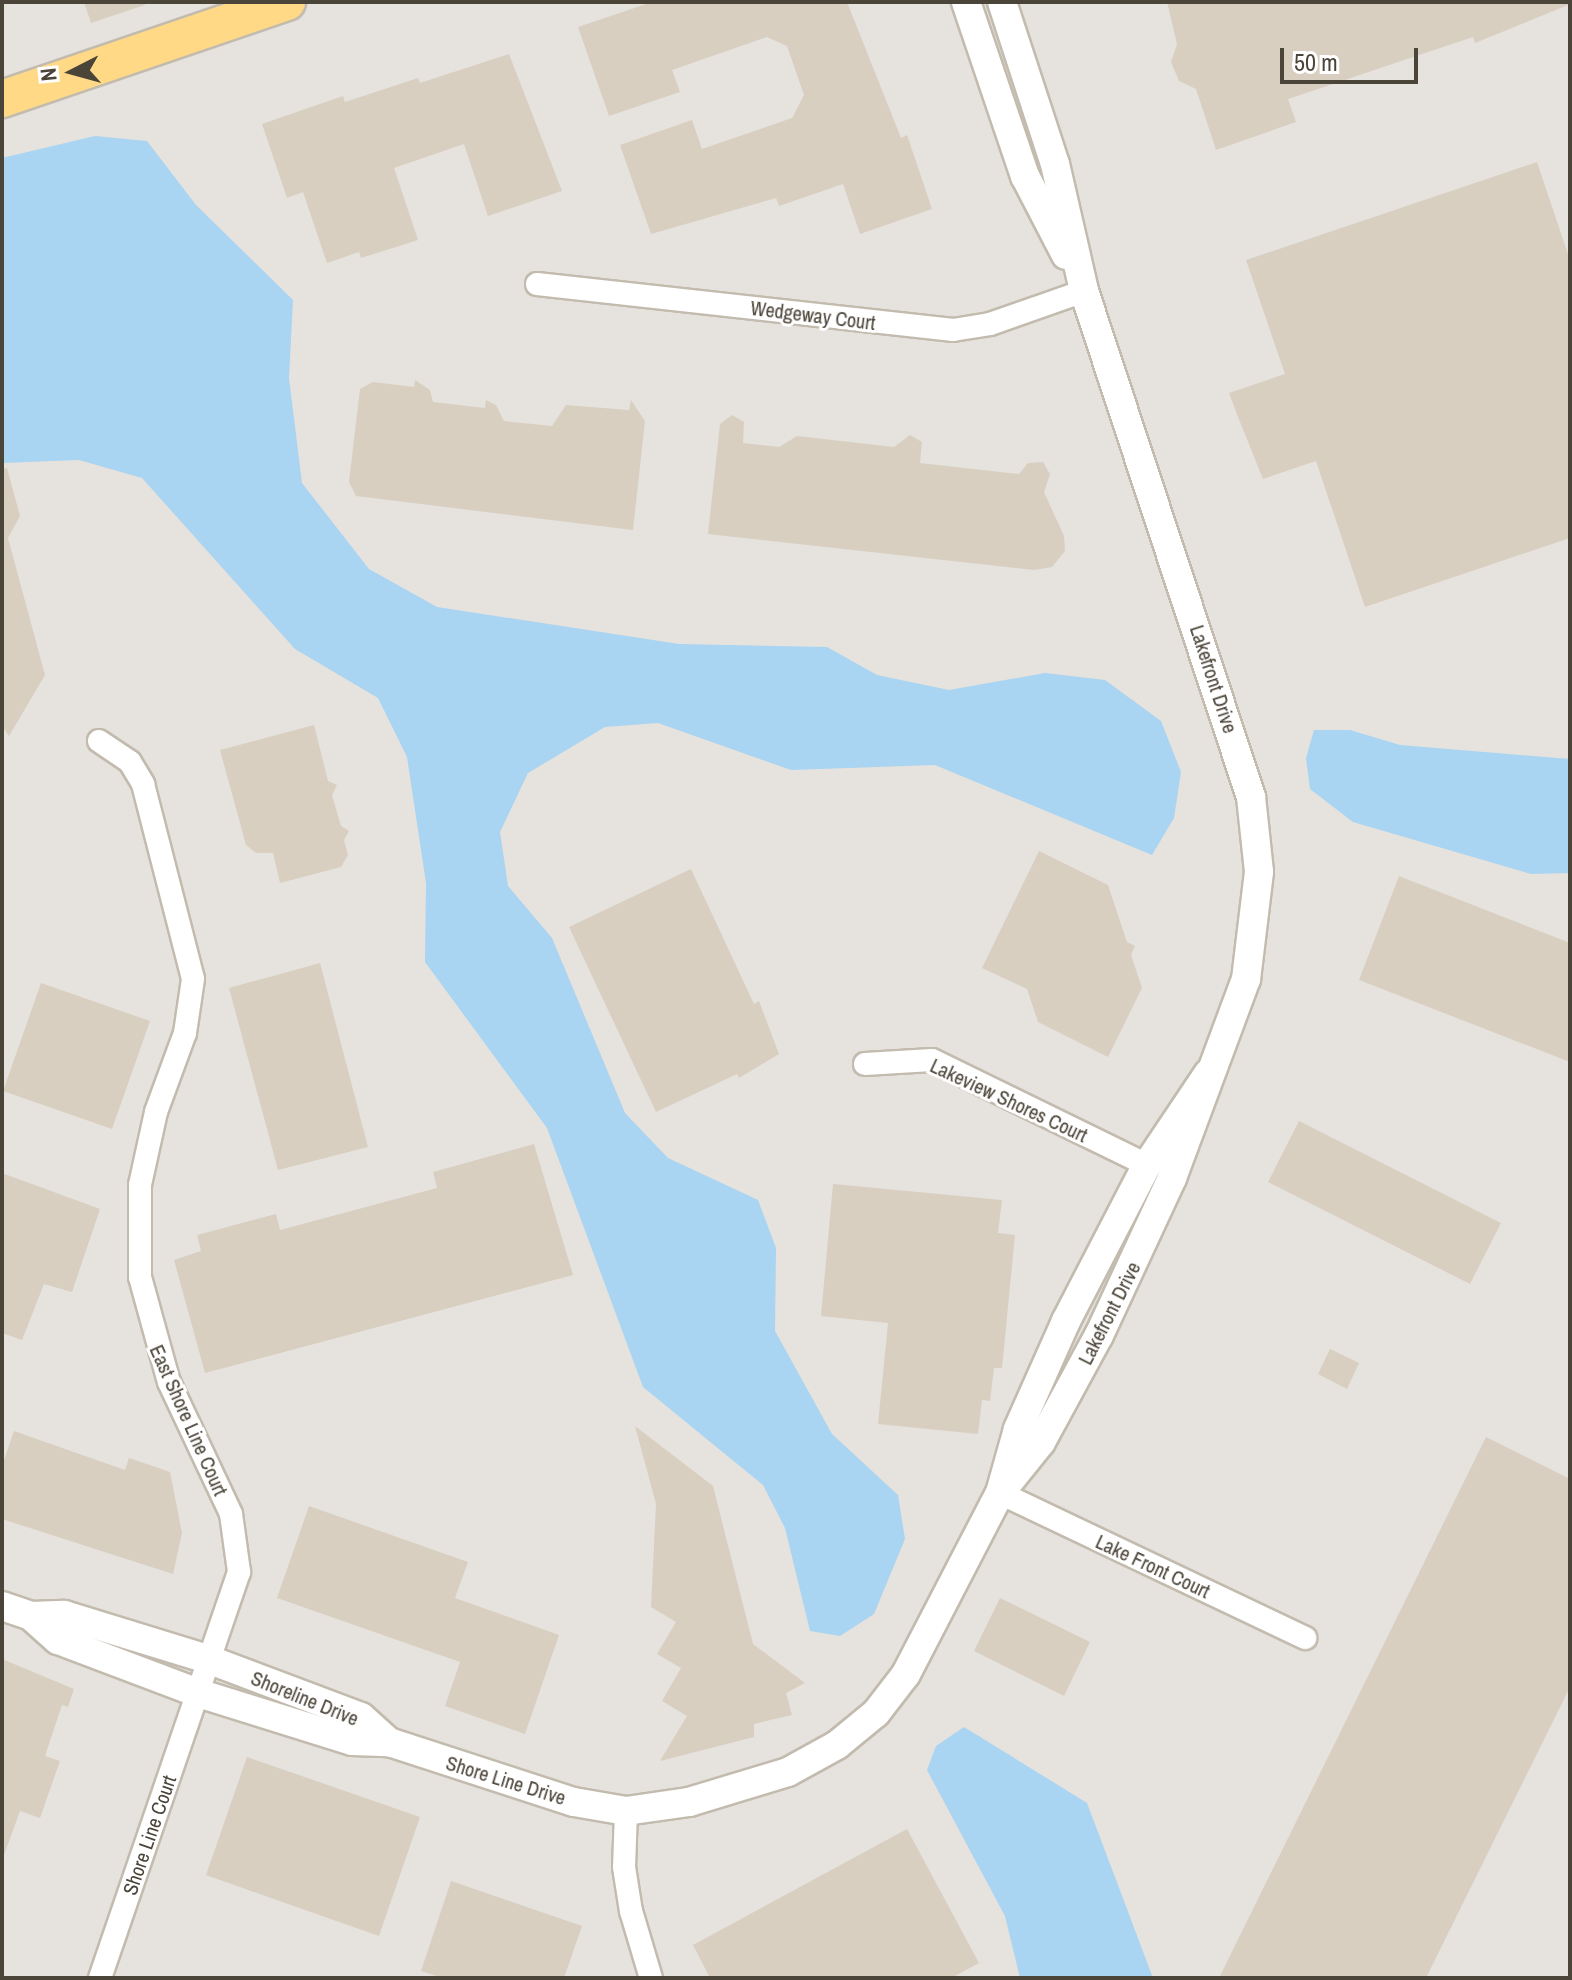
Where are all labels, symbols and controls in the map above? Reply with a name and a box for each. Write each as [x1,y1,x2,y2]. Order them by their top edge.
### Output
north arrow [32,32,112,112]
scale bar [1284,32,1422,82]
text: 50 m [1294,46,1338,78]
text: N [33,66,64,83]
street label: Wedgeway Court [749,295,877,335]
street label: Lakefront Drive [1185,622,1243,736]
street label: Lakeview Shores Court [927,1053,1091,1147]
street label: Lakefront Drive [1073,1258,1145,1368]
street label: East Shore Line Court [145,1341,233,1499]
street label: Lake Front Court [1092,1529,1214,1603]
street label: Shoreline Drive [248,1666,362,1730]
street label: Shore Line Drive [443,1750,569,1810]
street label: Shore Line Court [117,1772,181,1898]

